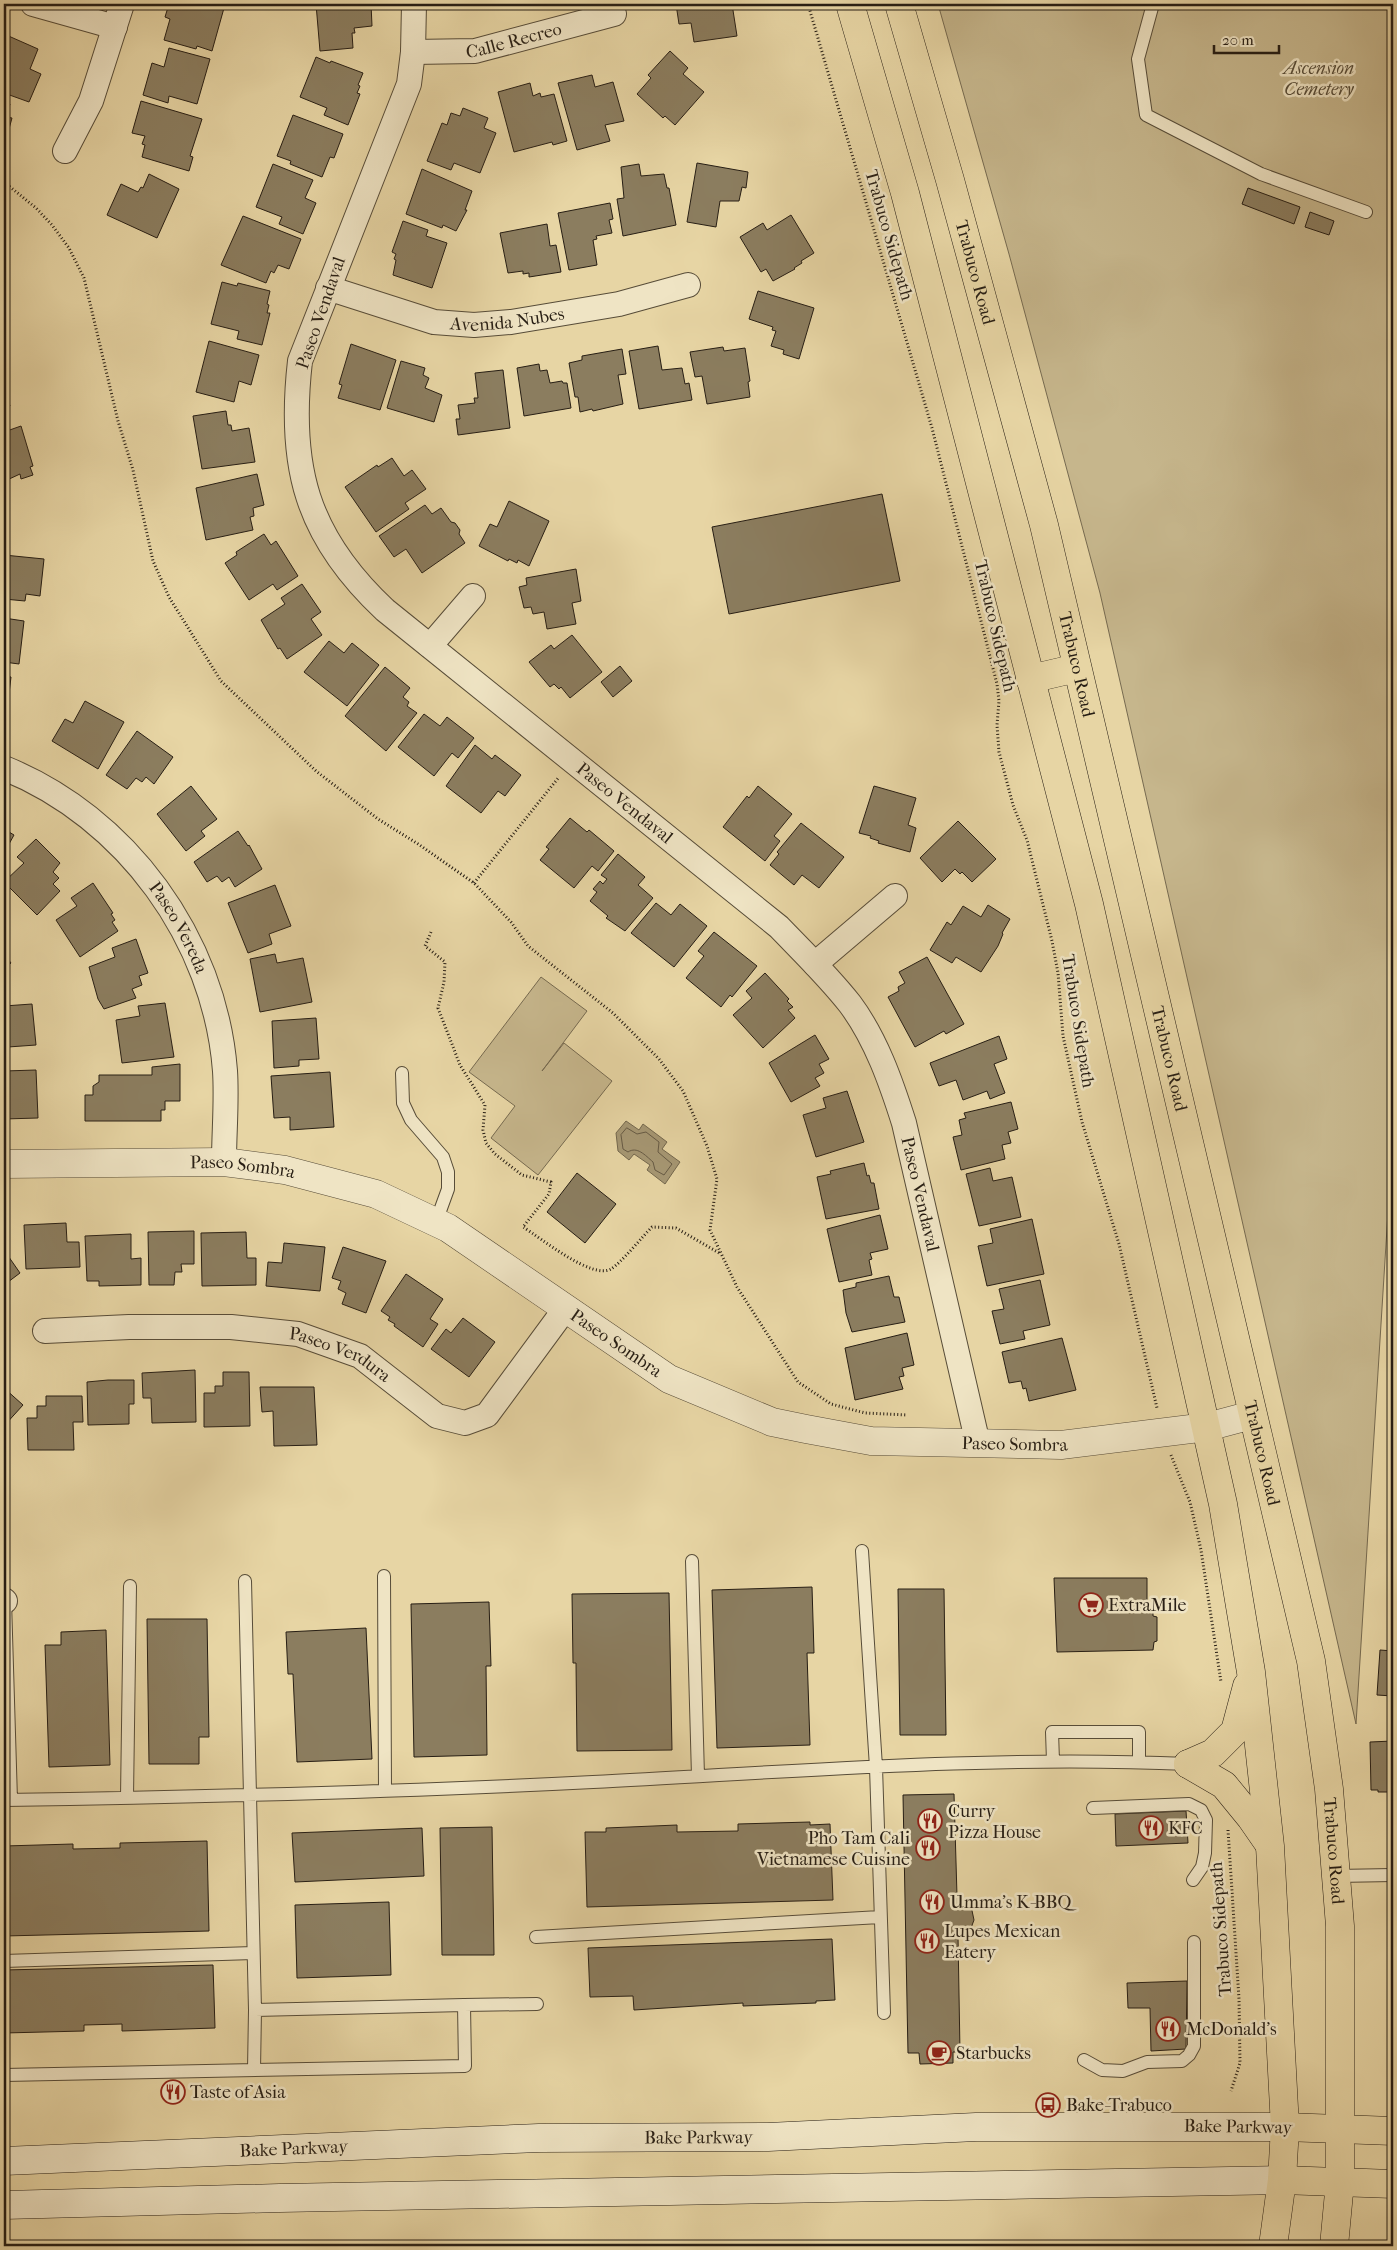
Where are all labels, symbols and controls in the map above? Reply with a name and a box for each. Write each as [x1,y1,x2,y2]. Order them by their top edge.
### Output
street label: Calle Recreo [466,18,564,62]
scale bar [1214,22,1280,54]
text: 20 m [1222,31,1254,49]
park label: Ascension Cemetery [1282,58,1354,100]
street label: Trabuco Sidepath [860,167,918,303]
street label: Trabuco Road [951,218,999,327]
street label: Paseo Vendaval [292,254,350,372]
street label: Avenida Nubes [448,303,566,336]
street label: Trabuco Sidepath [970,558,1020,694]
street label: Trabuco Road [1054,610,1099,719]
street label: Paseo Vendaval [572,758,677,848]
street label: Paseo Vereda [145,878,213,977]
street label: Trabuco Sidepath [1057,953,1099,1089]
street label: Trabuco Road [1147,1004,1192,1113]
street label: Paseo Vendaval [897,1134,944,1254]
street label: Paseo Sombra [190,1151,299,1183]
street label: Paseo Sombra [566,1304,667,1382]
street label: Paseo Verdura [288,1323,395,1387]
street label: Trabuco Road [1240,1398,1285,1508]
street label: Paseo Sombra [961,1432,1070,1456]
supermarket icon: ExtraMile [1078,1592,1104,1618]
place label: ExtraMile [1108,1595,1186,1616]
street label: Trabuco Road [1319,1796,1349,1905]
place label: Curry Pizza House [948,1801,1041,1843]
restaurant icon: Curry Pizza House [917,1808,943,1834]
restaurant icon: KFC [1138,1815,1164,1841]
place label: KFC [1168,1818,1203,1839]
place label: Pho Tam Cali Vietnamese Cuisine [756,1828,911,1870]
restaurant icon: Pho Tam Cali Vietnamese Cuisine [915,1835,941,1861]
street label: Trabuco Sidepath [1206,1861,1236,1997]
restaurant icon: Umma's K-BBQ [919,1889,945,1915]
place label: Umma's K-BBQ [950,1892,1077,1913]
place label: Lupes Mexican Eatery [944,1921,1061,1963]
restaurant icon: Lupes Mexican Eatery [914,1928,940,1954]
restaurant icon: McDonald's [1155,2016,1181,2042]
place label: McDonald's [1186,2019,1277,2040]
cafe icon: Starbucks [926,2040,952,2066]
place label: Starbucks [956,2043,1031,2064]
restaurant icon: Taste of Asia [160,2079,186,2105]
place label: Taste of Asia [190,2082,286,2103]
bus stop icon: Bake-Trabuco [1035,2092,1061,2118]
place label: Bake-Trabuco [1066,2095,1172,2116]
street label: Bake Parkway [1184,2116,1294,2138]
street label: Bake Parkway [644,2127,754,2148]
street label: Bake Parkway [239,2136,350,2161]

